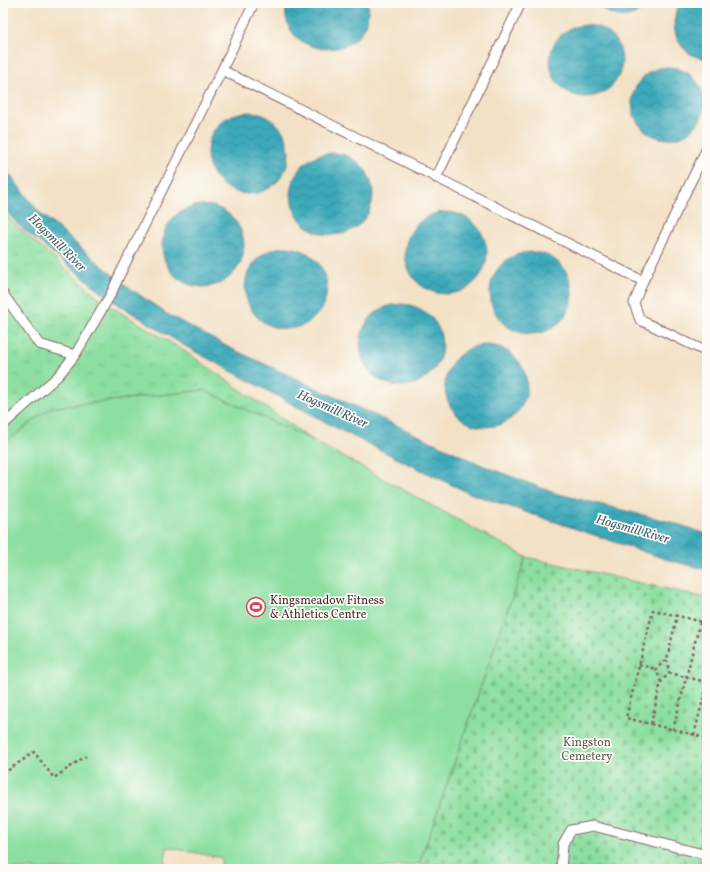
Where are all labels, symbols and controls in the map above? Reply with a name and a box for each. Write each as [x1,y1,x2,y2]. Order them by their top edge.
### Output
water label: Hogsmill River [24,210,90,277]
water label: Hogsmill River [294,386,370,433]
water label: Hogsmill River [594,511,671,549]
place label: Kingsmeadow Fitness & Athletics Centre [270,593,384,623]
sports icon: Kingsmeadow Fitness & Athletics Centre [245,596,267,618]
park label: Kingston Cemetery [561,735,613,765]

